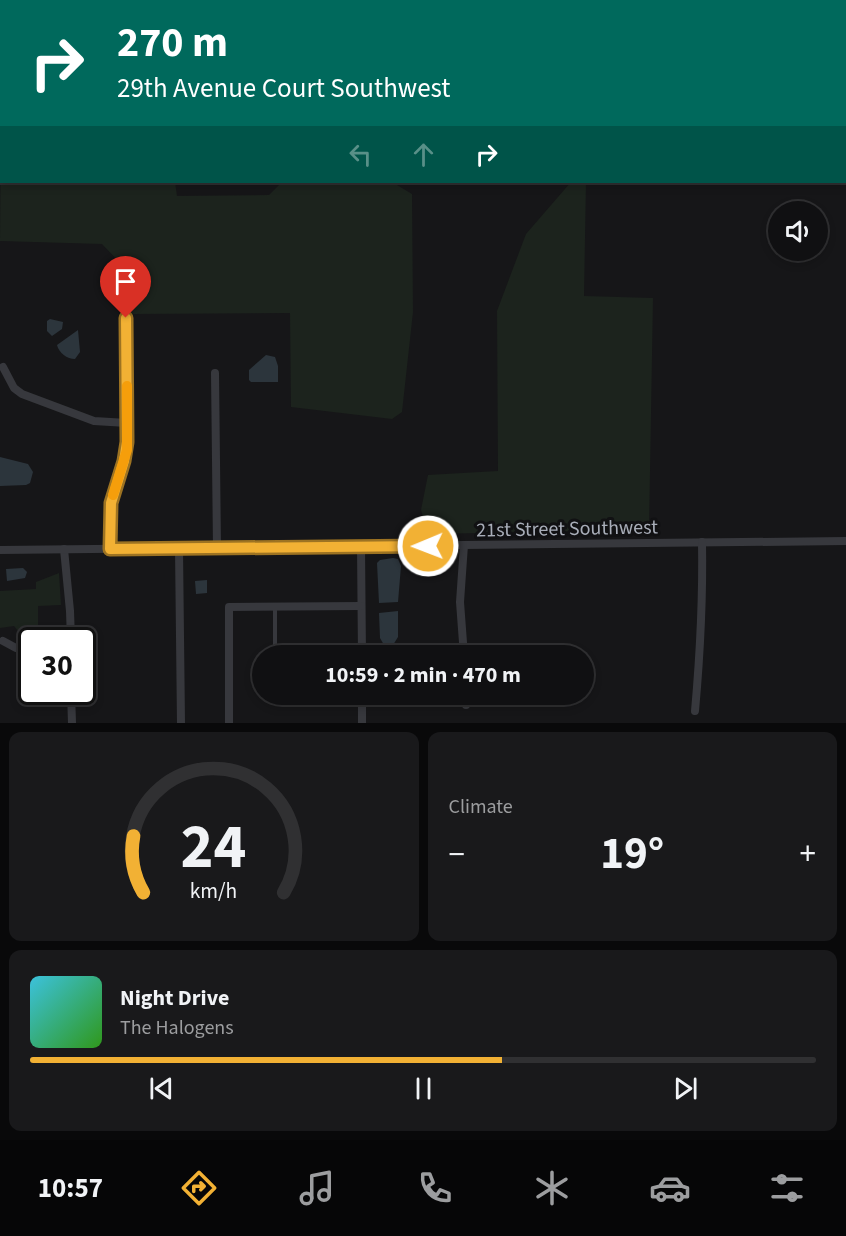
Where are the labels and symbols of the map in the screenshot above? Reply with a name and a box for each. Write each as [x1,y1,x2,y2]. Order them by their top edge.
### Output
pin [100,256,151,318]
street label: 21st Street Southwest [476,513,658,545]
position arrow [396,514,460,578]
speed limit sign: 30 [18,627,96,705]

